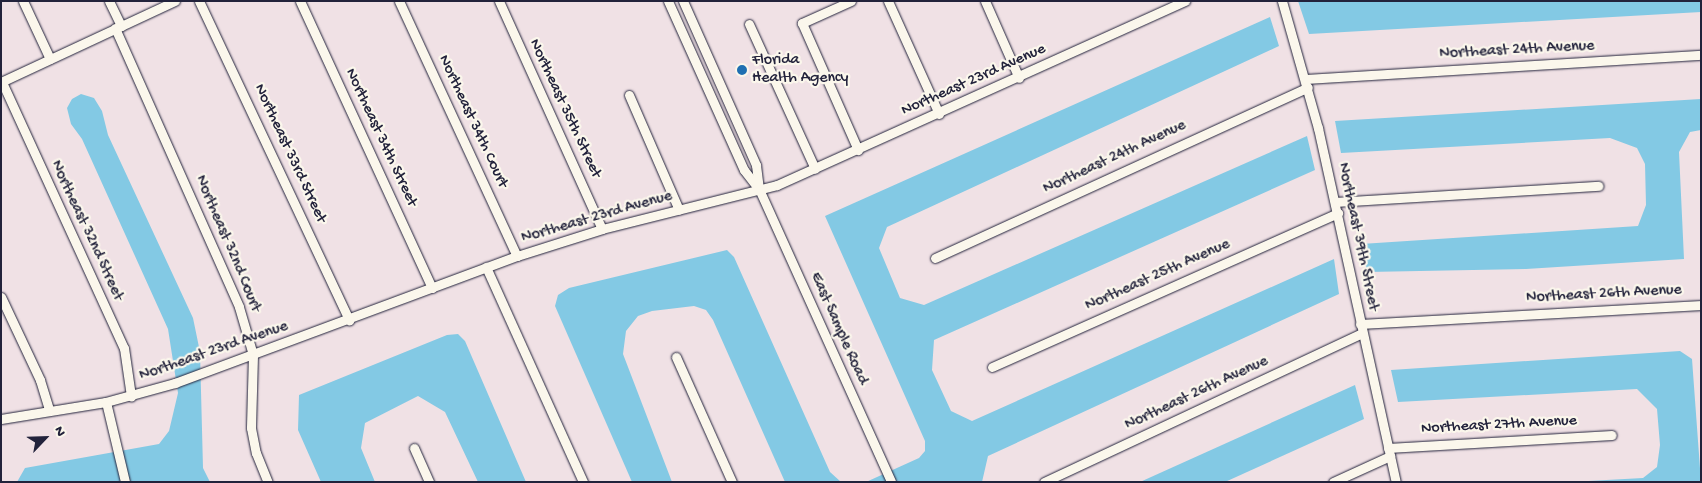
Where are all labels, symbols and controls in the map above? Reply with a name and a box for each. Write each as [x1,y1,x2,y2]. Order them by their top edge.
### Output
street label: Northeast 35th Street [523,36,605,182]
street label: Northeast 24th Avenue [1439,37,1595,65]
street label: Northeast 23rd Avenue [899,41,1049,121]
place label: Florida Health Agency [752,51,848,89]
street label: Northeast 34th Court [433,53,511,191]
marker: Florida Health Agency [736,64,748,76]
street label: Northeast 34th Street [340,66,420,210]
street label: Northeast 33rd Street [248,82,330,226]
street label: Northeast 24th Avenue [1041,116,1189,200]
street label: Northeast 32nd Street [45,158,127,304]
street label: Northeast 39th Street [1332,161,1382,313]
street label: Northeast 32nd Court [190,173,264,315]
street label: Northeast 23rd Avenue [519,187,675,249]
street label: Northeast 25th Avenue [1083,235,1233,317]
street label: East Sample Road [805,270,871,388]
street label: Northeast 26th Avenue [1526,281,1682,309]
street label: Northeast 23rd Avenue [137,318,291,386]
street label: Northeast 26th Avenue [1122,352,1272,436]
street label: Northeast 27th Avenue [1421,412,1577,440]
north arrow [20,413,70,463]
text: N [50,424,69,439]

